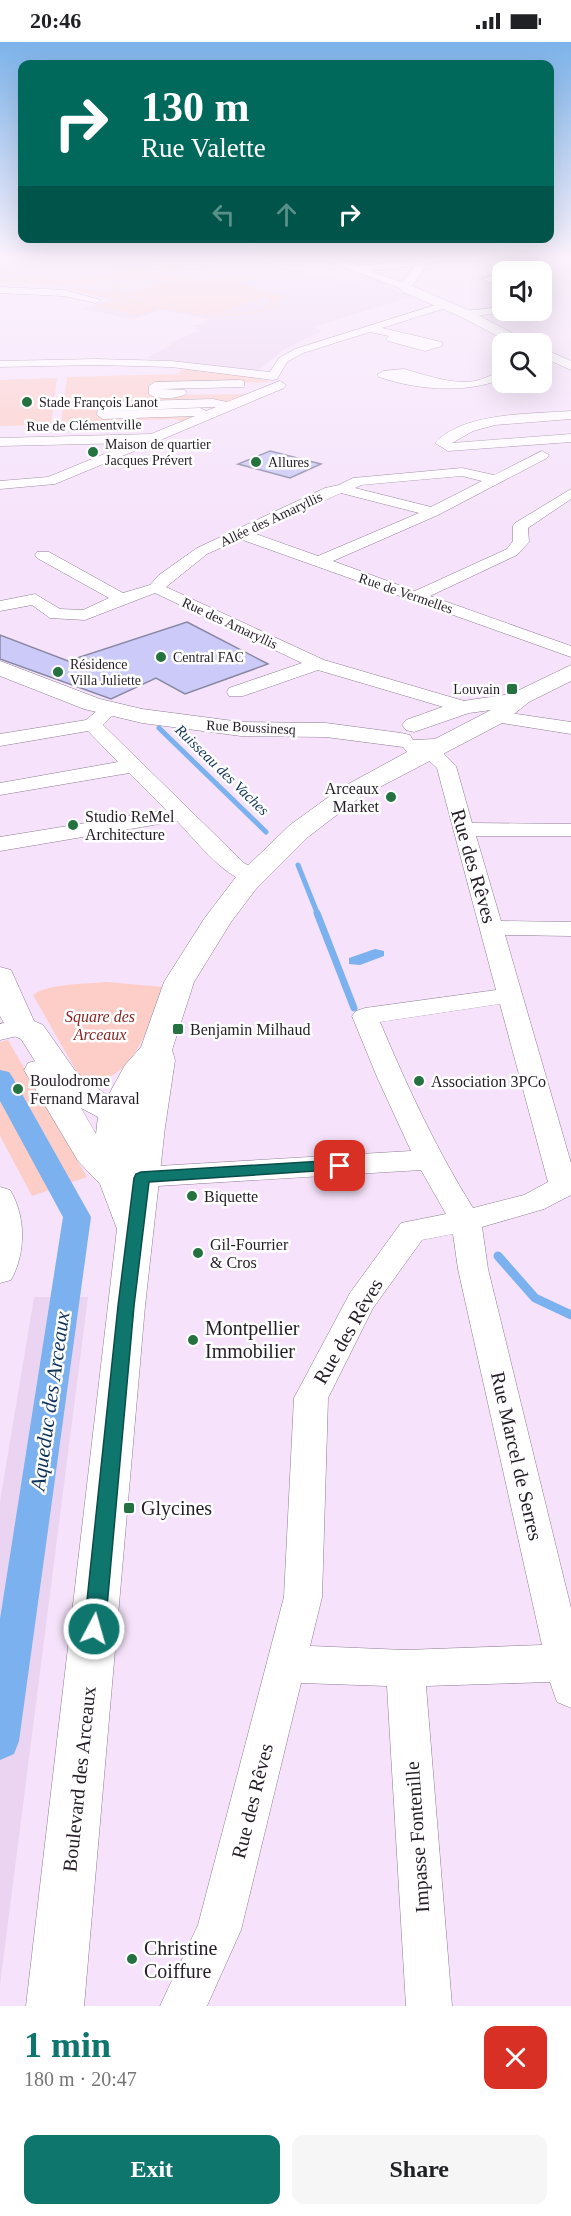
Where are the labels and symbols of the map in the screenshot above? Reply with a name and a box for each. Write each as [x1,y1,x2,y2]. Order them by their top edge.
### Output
marker: Stade François Lanot [20,395,34,409]
place label: Stade François Lanot [39,395,158,410]
street label: Rue de Clémentville [26,417,142,434]
place label: Maison de quartier Jacques Prévert [105,437,211,468]
marker: Maison de quartier Jacques Prévert [86,445,100,459]
marker: Allures [249,455,263,469]
place label: Allures [268,455,309,470]
street label: Allée des Amaryllis [218,489,325,550]
street label: Rue de Vermelles [357,570,455,617]
street label: Rue des Amaryllis [180,595,280,652]
marker: Central FAC [154,650,168,664]
place label: Central FAC [173,650,244,665]
place label: Résidence Villa Juliette [70,657,141,688]
marker: Résidence Villa Juliette [51,665,65,679]
place label: Louvain [453,682,500,697]
marker: Louvain [505,682,519,696]
street label: Rue Boussinesq [206,718,296,737]
water label: Ruisseau des Vaches [171,721,272,819]
place label: Arceaux Market [325,780,380,815]
marker: Arceaux Market [384,790,398,804]
street label: Rue des Rêves [447,806,501,926]
place label: Studio ReMel Architecture [85,808,175,843]
marker: Studio ReMel Architecture [66,818,80,832]
park label: Square des Arceaux [65,1008,135,1043]
place label: Benjamin Milhaud [190,1021,310,1039]
marker: Benjamin Milhaud [171,1022,185,1036]
place label: Boulodrome Fernand Maraval [30,1072,140,1107]
place label: Association 3PCo [431,1073,546,1090]
marker: Association 3PCo [412,1074,426,1088]
marker: Boulodrome Fernand Maraval [11,1082,25,1096]
pin [314,1140,365,1191]
place label: Biquette [204,1188,258,1206]
marker: Biquette [185,1189,199,1203]
place label: Gil-Fourrier & Cros [210,1236,289,1271]
marker: Gil-Fourrier & Cros [191,1246,205,1260]
street label: Rue des Rêves [309,1274,387,1387]
water label: Aqueduc des Arceaux [25,1309,75,1494]
place label: Montpellier Immobilier [205,1317,300,1362]
marker: Montpellier Immobilier [186,1333,200,1347]
street label: Rue Marcel de Serres [487,1369,547,1543]
place label: Glycines [141,1497,212,1520]
marker: Glycines [122,1501,136,1515]
position arrow [62,1597,126,1661]
street label: Boulevard des Arceaux [58,1685,100,1873]
street label: Rue des Rêves [227,1741,277,1861]
street label: Impasse Fontenille [401,1760,434,1913]
place label: Christine Coiffure [144,1937,217,1982]
marker: Christine Coiffure [125,1952,139,1966]

